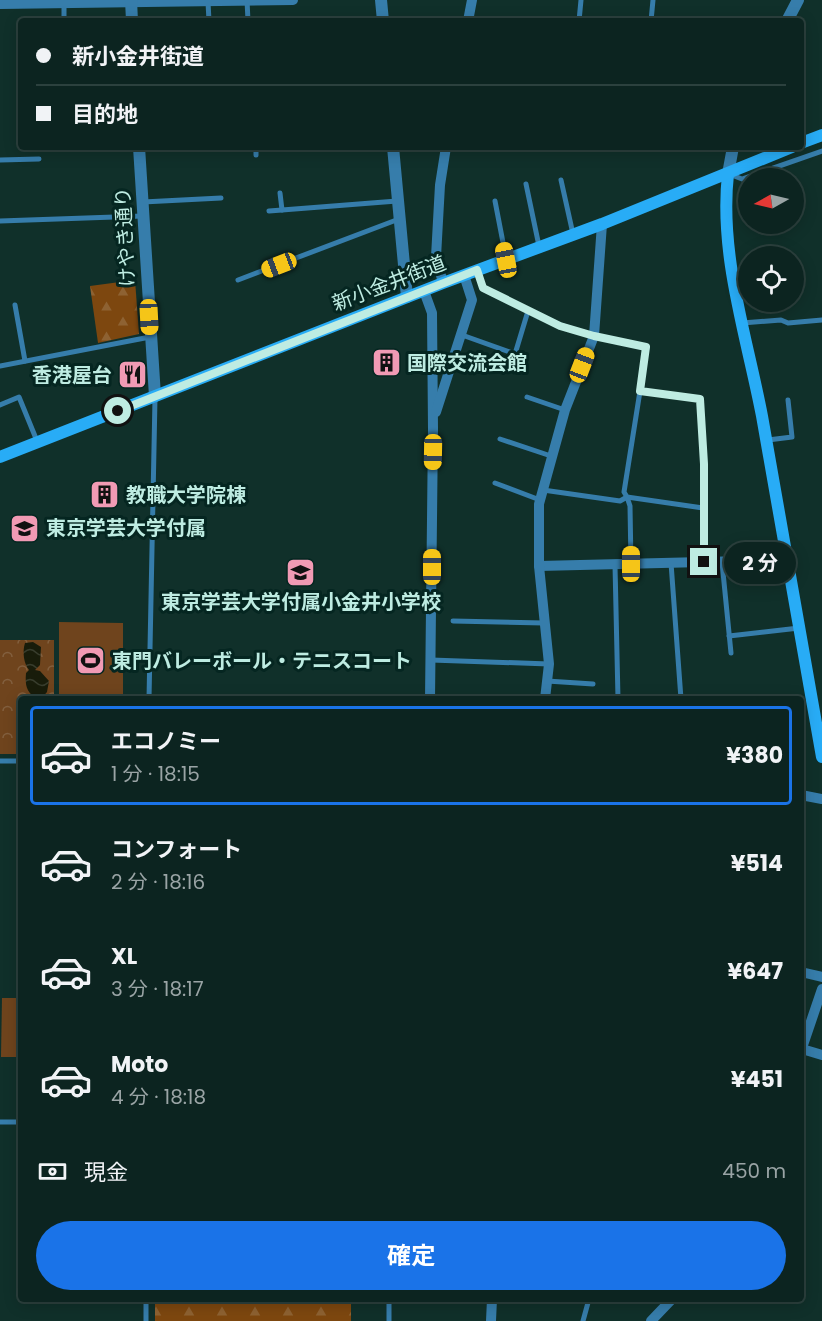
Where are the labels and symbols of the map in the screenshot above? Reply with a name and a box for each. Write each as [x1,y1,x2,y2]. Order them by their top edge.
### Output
north arrow [738,168,804,234]
street label: けやき通り [108,186,142,288]
car [494,241,518,279]
street label: 新小金井街道 [328,248,450,318]
car [259,250,299,280]
car [139,299,159,335]
car [567,345,597,385]
building icon: 国際交流会館 [370,347,402,379]
place label: 国際交流会館 [407,349,527,377]
restaurant icon: 香港屋台 [117,359,149,391]
place label: 香港屋台 [32,361,112,389]
route start [104,397,131,424]
car [424,434,442,470]
building icon: 教職大学院棟 [89,479,121,511]
place label: 教職大学院棟 [126,481,246,509]
school or university icon: 東京学芸大学付属 [9,512,41,544]
place label: 東京学芸大学付属 [46,514,206,542]
callout: 2 分 [725,541,797,583]
car [622,546,640,582]
route end [690,548,717,575]
car [423,549,441,585]
school or university icon: 東京学芸大学付属小金井小学校 [285,556,317,588]
place label: 東京学芸大学付属小金井小学校 [161,588,441,616]
sports icon: 東門バレーボール・テニスコート [75,645,107,677]
place label: 東門バレーボール・テニスコート [112,647,412,675]

